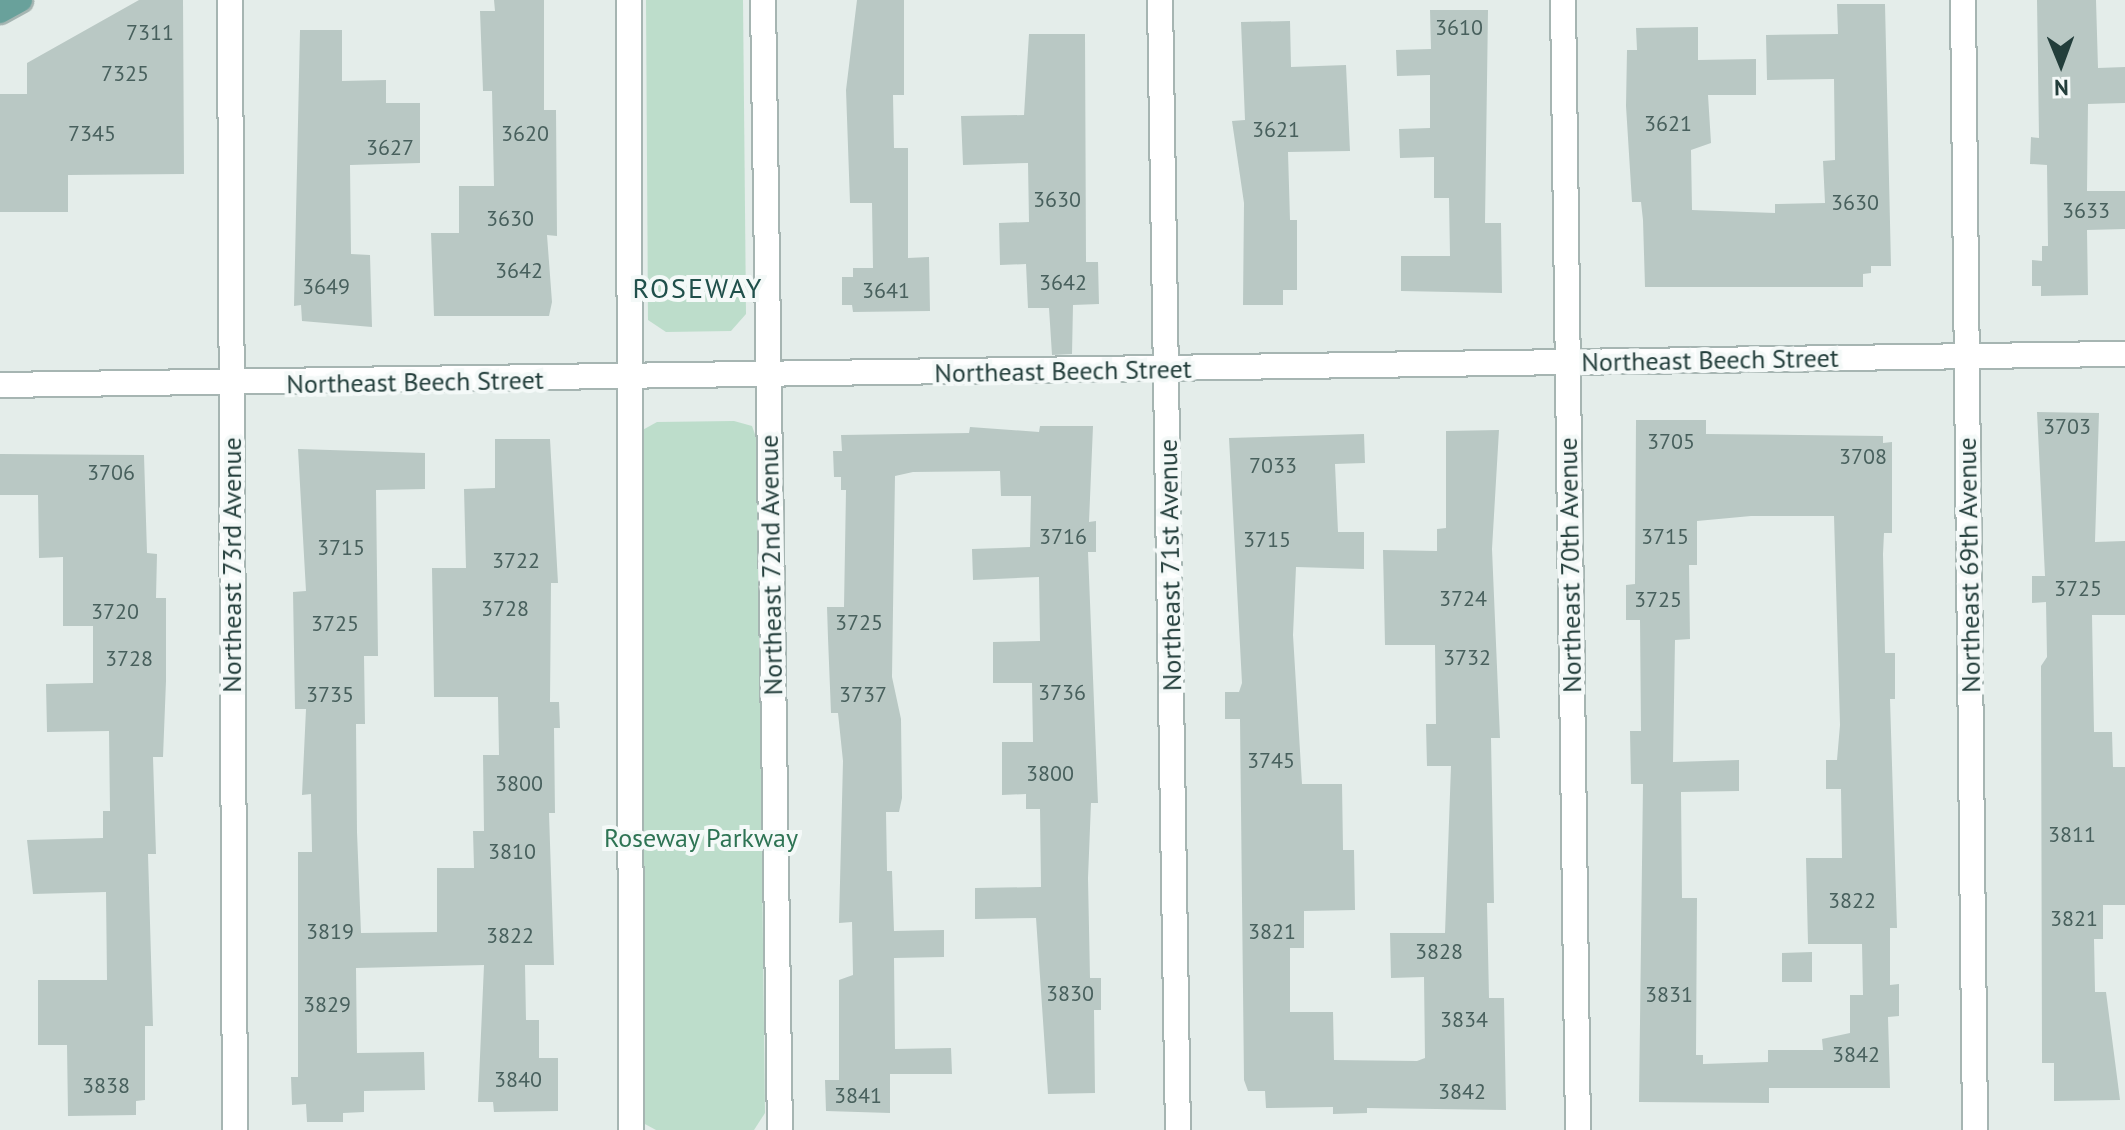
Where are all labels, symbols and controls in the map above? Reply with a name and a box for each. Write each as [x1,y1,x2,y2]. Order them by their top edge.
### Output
house number: 3610 [1435,15,1483,41]
house number: 7311 [126,20,174,46]
north arrow [2021,24,2101,104]
house number: 7325 [101,61,149,87]
text: N [2054,74,2069,102]
house number: 3621 [1644,111,1692,137]
house number: 3621 [1252,117,1300,143]
house number: 7345 [68,121,116,147]
house number: 3620 [501,121,549,147]
house number: 3627 [366,135,414,161]
house number: 3630 [1033,187,1081,213]
house number: 3630 [1831,190,1879,216]
house number: 3633 [2062,198,2110,224]
house number: 3630 [486,206,534,232]
house number: 3642 [495,258,543,284]
house number: 3642 [1039,270,1087,296]
district label: ROSEWAY [633,271,763,305]
house number: 3649 [302,274,350,300]
house number: 3641 [862,278,910,304]
street label: Northeast Beech Street [1581,342,1839,378]
street label: Northeast Beech Street [934,353,1192,389]
street label: Northeast Beech Street [286,364,544,400]
house number: 3703 [2043,414,2091,440]
house number: 3705 [1647,429,1695,455]
street label: Northeast 72nd Avenue [753,434,789,696]
street label: Northeast 73rd Avenue [216,437,248,693]
street label: Northeast 70th Avenue [1552,437,1588,693]
street label: Northeast 69th Avenue [1951,437,1987,693]
street label: Northeast 71st Avenue [1152,438,1188,692]
house number: 3708 [1839,444,1887,470]
house number: 7033 [1249,453,1297,479]
house number: 3706 [87,460,135,486]
house number: 3716 [1039,524,1087,550]
house number: 3715 [1641,524,1689,550]
house number: 3715 [1243,527,1291,553]
house number: 3715 [317,535,365,561]
house number: 3722 [492,548,540,574]
house number: 3725 [2054,576,2102,602]
house number: 3724 [1439,586,1487,612]
house number: 3725 [1634,587,1682,613]
house number: 3728 [481,596,529,622]
house number: 3720 [91,599,139,625]
house number: 3725 [835,610,883,636]
house number: 3725 [311,611,359,637]
house number: 3732 [1443,645,1491,671]
house number: 3728 [105,646,153,672]
house number: 3736 [1038,680,1086,706]
house number: 3735 [306,682,354,708]
house number: 3737 [839,682,887,708]
house number: 3745 [1247,748,1295,774]
house number: 3800 [1026,761,1074,787]
house number: 3800 [495,771,543,797]
park label: Roseway Parkway [603,822,799,854]
house number: 3811 [2048,822,2096,848]
house number: 3810 [488,839,536,865]
house number: 3822 [1828,888,1876,914]
house number: 3821 [2050,906,2098,932]
house number: 3819 [306,919,354,945]
house number: 3821 [1248,919,1296,945]
house number: 3822 [486,923,534,949]
house number: 3828 [1415,939,1463,965]
house number: 3830 [1046,981,1094,1007]
house number: 3831 [1645,982,1693,1008]
house number: 3829 [303,992,351,1018]
house number: 3834 [1440,1007,1488,1033]
house number: 3842 [1832,1042,1880,1068]
house number: 3840 [494,1067,542,1093]
house number: 3838 [82,1073,130,1099]
house number: 3842 [1438,1079,1486,1105]
house number: 3841 [834,1083,882,1109]

